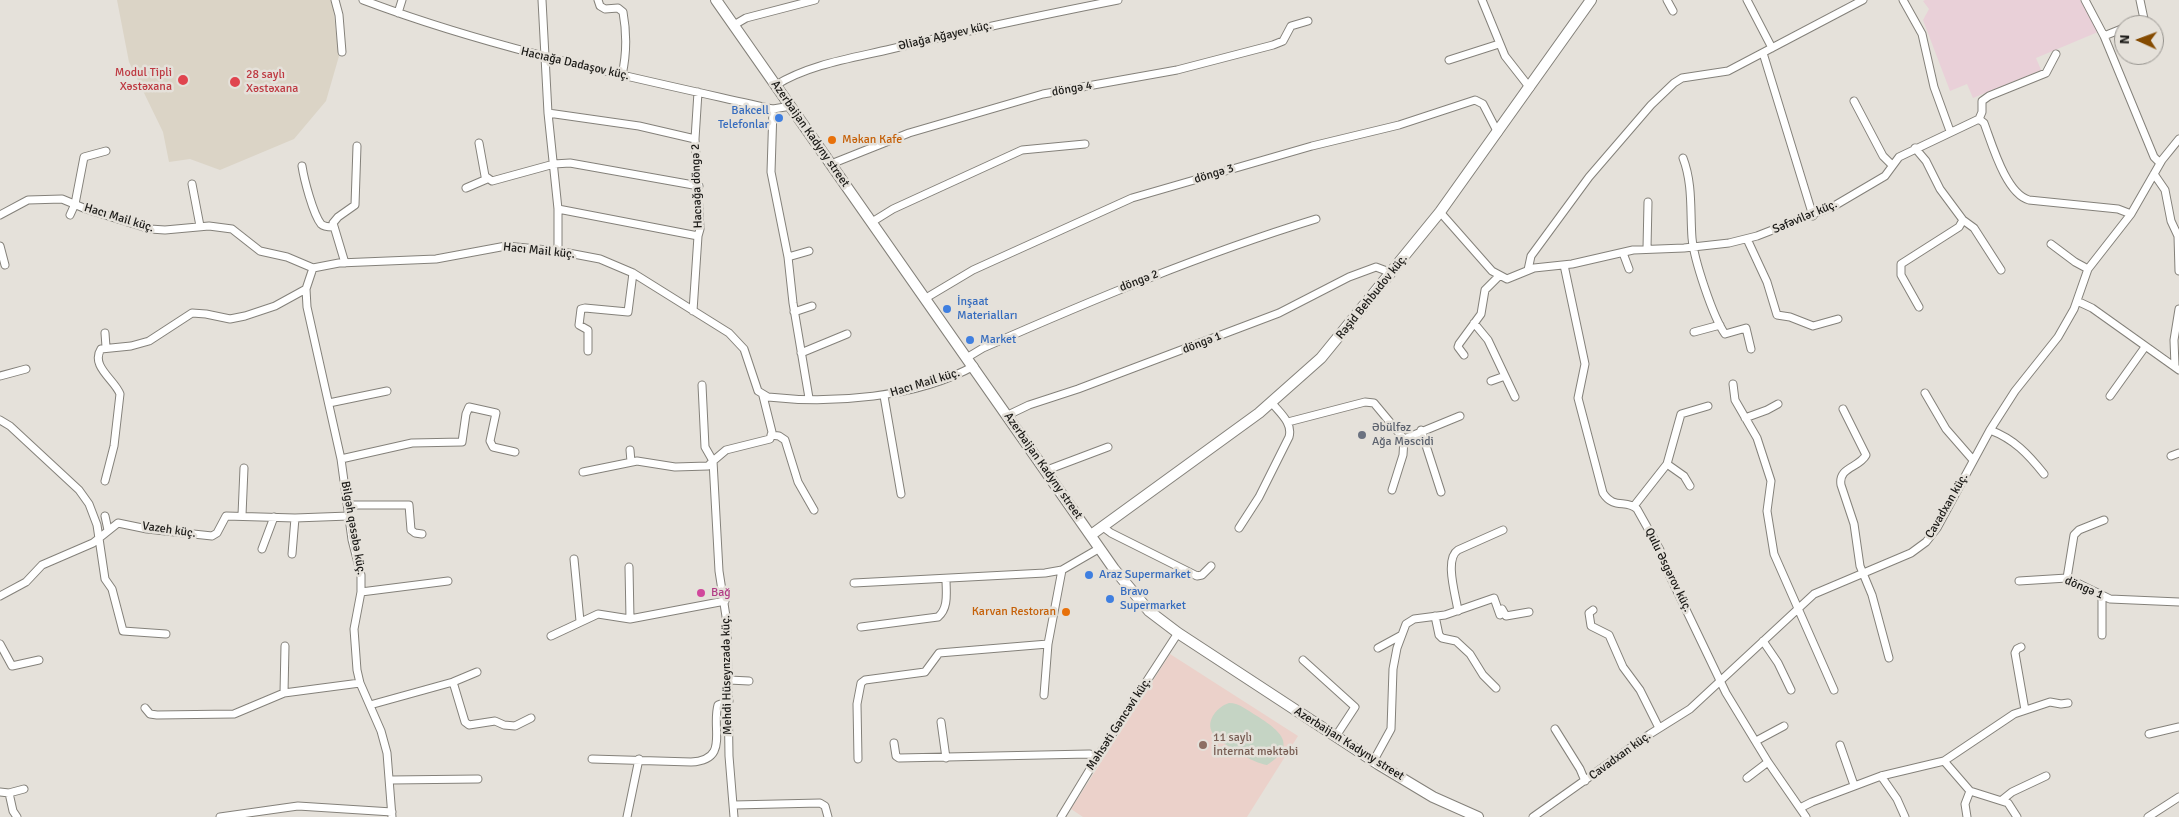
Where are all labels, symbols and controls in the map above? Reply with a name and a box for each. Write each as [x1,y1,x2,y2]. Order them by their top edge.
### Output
north arrow [2114,15,2164,65]
street label: Əliağa Ağayev küç. [897,18,993,54]
text: N [2116,34,2133,45]
street label: Hacıağa Dadaşov küç. [519,44,631,84]
place label: Modul Tipli Xəstəxana [115,66,172,94]
place label: 28 saylı Xəstəxana [246,68,298,96]
marker: Modul Tipli Xəstəxana [176,73,190,87]
marker: 28 saylı Xəstəxana [228,75,242,89]
street label: Azerbaijan Kadyny street [768,78,852,190]
street label: döngə 4 [1051,78,1093,100]
place label: Bakcell Telefonlar [718,104,769,132]
marker: Bakcell Telefonlar [773,112,785,124]
place label: Məkan Kafe [842,133,902,147]
marker: Məkan Kafe [826,134,838,146]
street label: Hacıağa döngə 2 [688,143,706,229]
street label: döngə 3 [1192,161,1236,187]
street label: Səfəvilər küç. [1771,197,1839,237]
street label: Hacı Mail küç. [82,201,156,235]
street label: Hacı Mail küç. [502,240,576,262]
street label: Rəşid Behbudov küç. [1333,252,1411,342]
street label: döngə 2 [1117,267,1161,295]
place label: İnşaat Materialları [957,295,1018,323]
marker: İnşaat Materialları [941,303,953,315]
street label: döngə 1 [1180,329,1224,357]
place label: Market [980,333,1016,347]
marker: Market [964,334,976,346]
street label: Hacı Mail küç. [888,366,962,400]
street label: Azerbaijan Kadyny street [1001,410,1085,522]
place label: Əbülfəz Ağa Məscidi [1372,421,1434,449]
marker: Əbülfəz Ağa Məscidi [1356,429,1368,441]
street label: Cavadxan küç. [1923,471,1971,541]
street label: Bilgəh qəsəbə küç. [338,480,368,576]
street label: Vazeh küç. [141,519,197,541]
street label: Qulu Əsgərov küç. [1641,526,1695,614]
place label: Araz Supermarket [1099,568,1191,582]
marker: Araz Supermarket [1083,569,1095,581]
street label: döngə 1 [2062,573,2106,603]
place label: Bravo Supermarket [1120,585,1186,613]
place label: Bağ [711,586,731,600]
marker: Bağ [695,587,707,599]
marker: Bravo Supermarket [1104,593,1116,605]
place label: Karvan Restoran [972,605,1056,619]
marker: Karvan Restoran [1060,606,1072,618]
street label: Mehdi Hüseynzadə küç. [719,615,735,735]
street label: Məhsəti Gəncəvi küç. [1084,675,1154,773]
street label: Azerbaijan Kadyny street [1291,704,1407,784]
street label: Cavadxan küç. [1586,729,1654,783]
place label: 11 saylı İnternat məktəbi [1213,731,1298,759]
marker: 11 saylı İnternat məktəbi [1197,739,1209,751]

